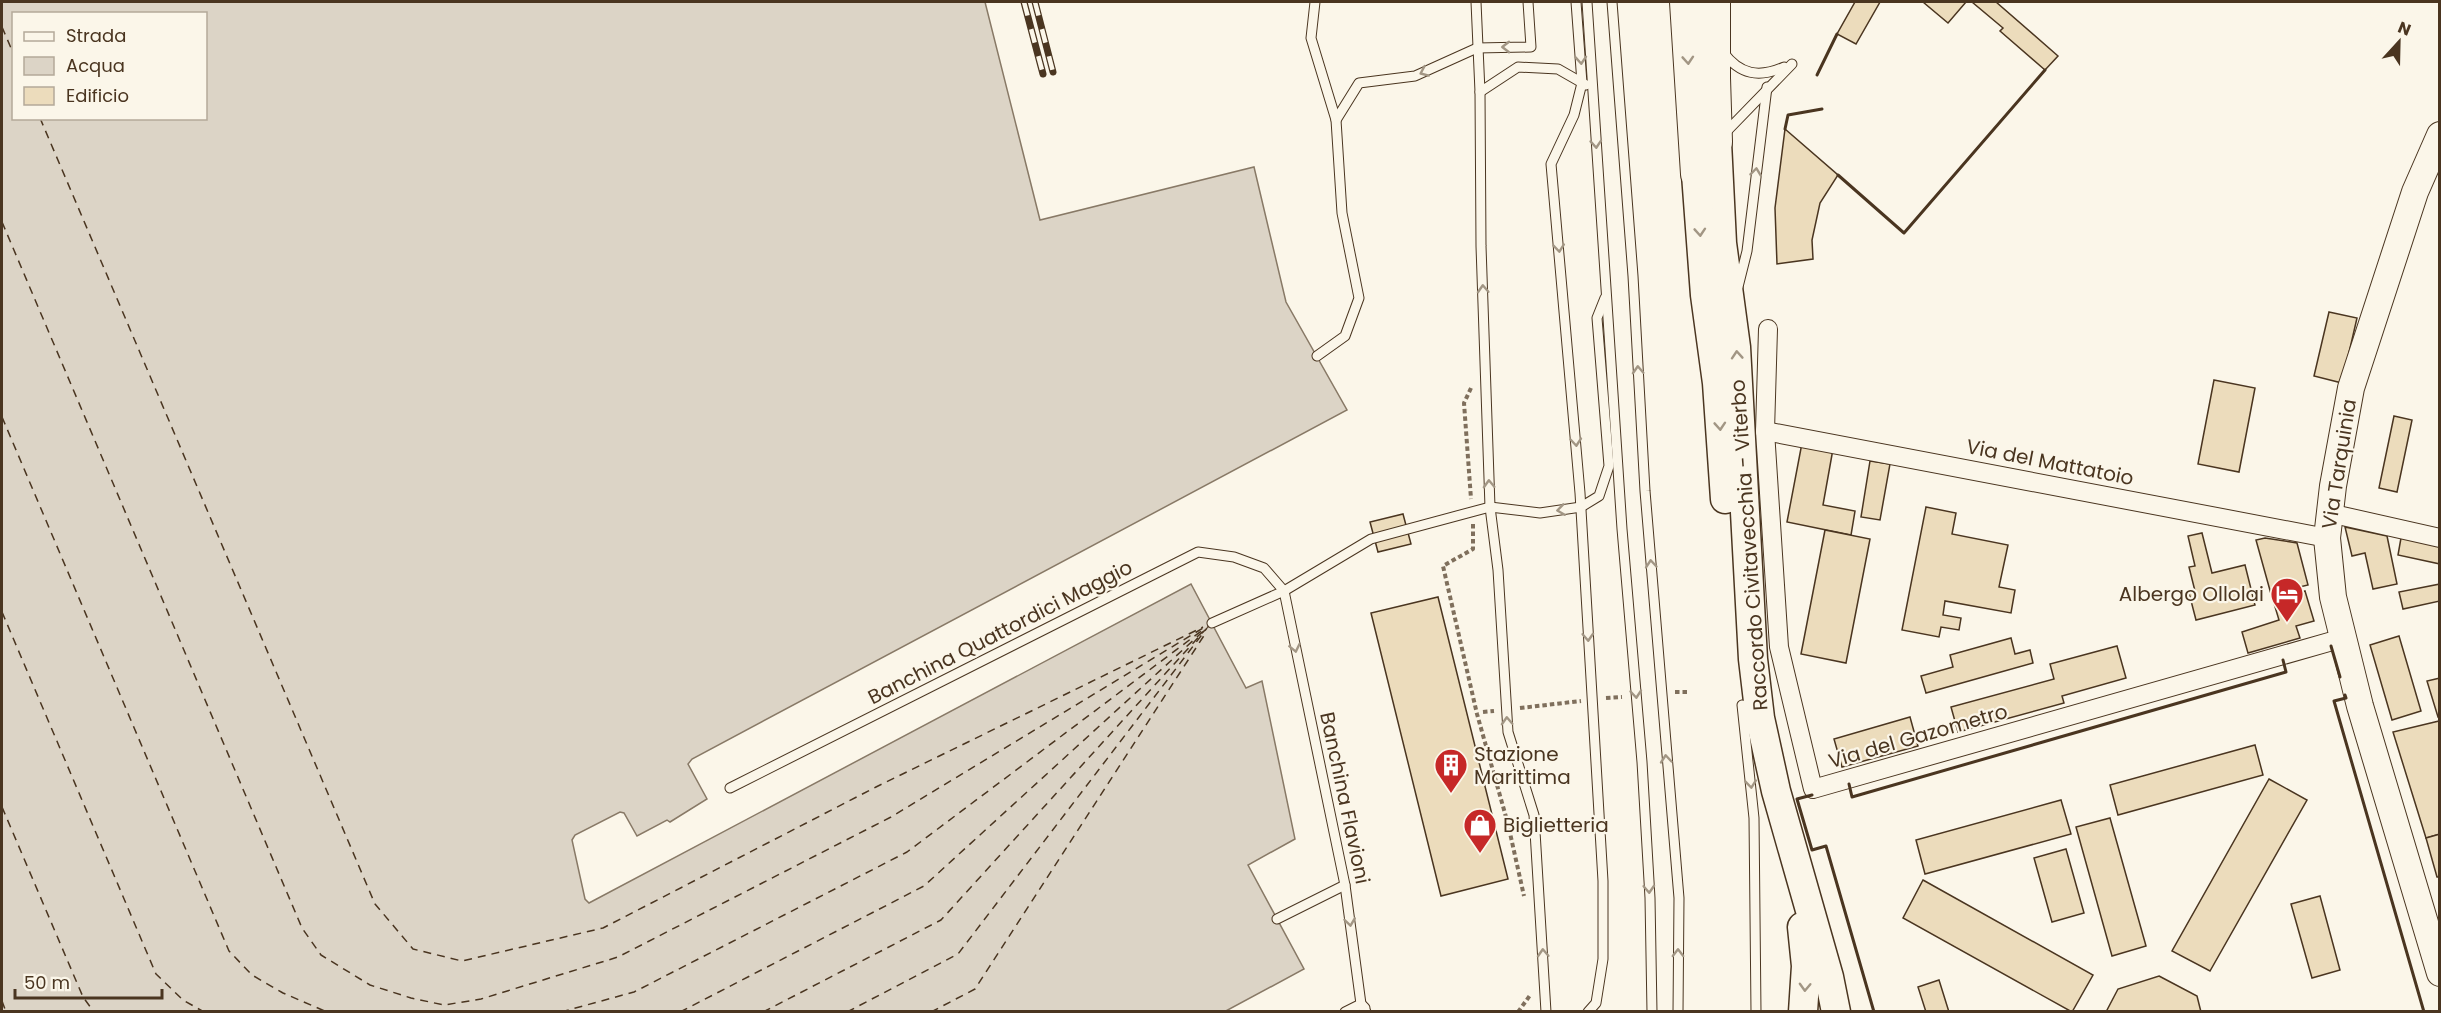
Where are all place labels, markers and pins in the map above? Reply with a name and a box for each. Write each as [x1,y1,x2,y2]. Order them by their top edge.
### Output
hotel icon: Albergo Ollolai [2269,576,2305,623]
place label: Albergo Ollolai [2119,580,2264,608]
place label: Stazione Marittima [1474,740,1571,791]
building icon: Stazione Marittima [1433,747,1469,794]
shop icon: Biglietteria [1462,807,1498,854]
place label: Biglietteria [1503,811,1609,839]

